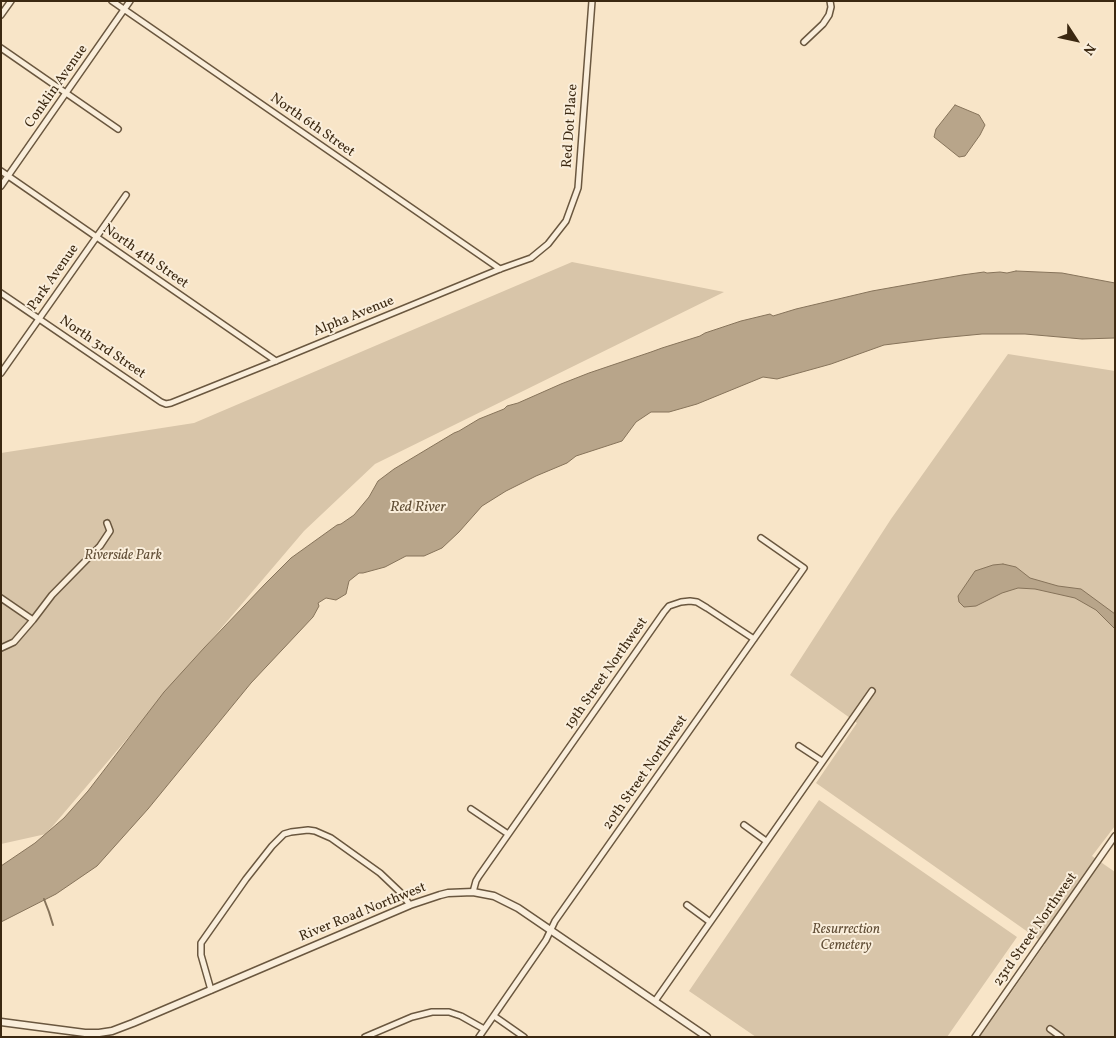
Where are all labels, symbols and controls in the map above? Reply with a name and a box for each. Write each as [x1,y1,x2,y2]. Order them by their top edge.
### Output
north arrow [1051,15,1101,65]
text: N [1078,39,1099,58]
street label: Conklin Avenue [22,42,92,132]
street label: Red Dot Place [560,83,582,169]
street label: North 6th Street [266,91,358,161]
street label: North 4th Street [99,221,191,293]
street label: Park Avenue [25,242,83,314]
street label: Alpha Avenue [311,293,397,341]
street label: North 3rd Street [56,313,148,383]
water label: Red River [390,499,446,517]
park label: Riverside Park [84,548,162,564]
street label: 19th Street Northwest [562,615,652,733]
street label: 20th Street Northwest [600,712,692,834]
street label: 23rd Street Northwest [990,870,1082,990]
street label: River Road Northwest [297,880,429,946]
park label: Resurrection Cemetery [812,922,880,954]

